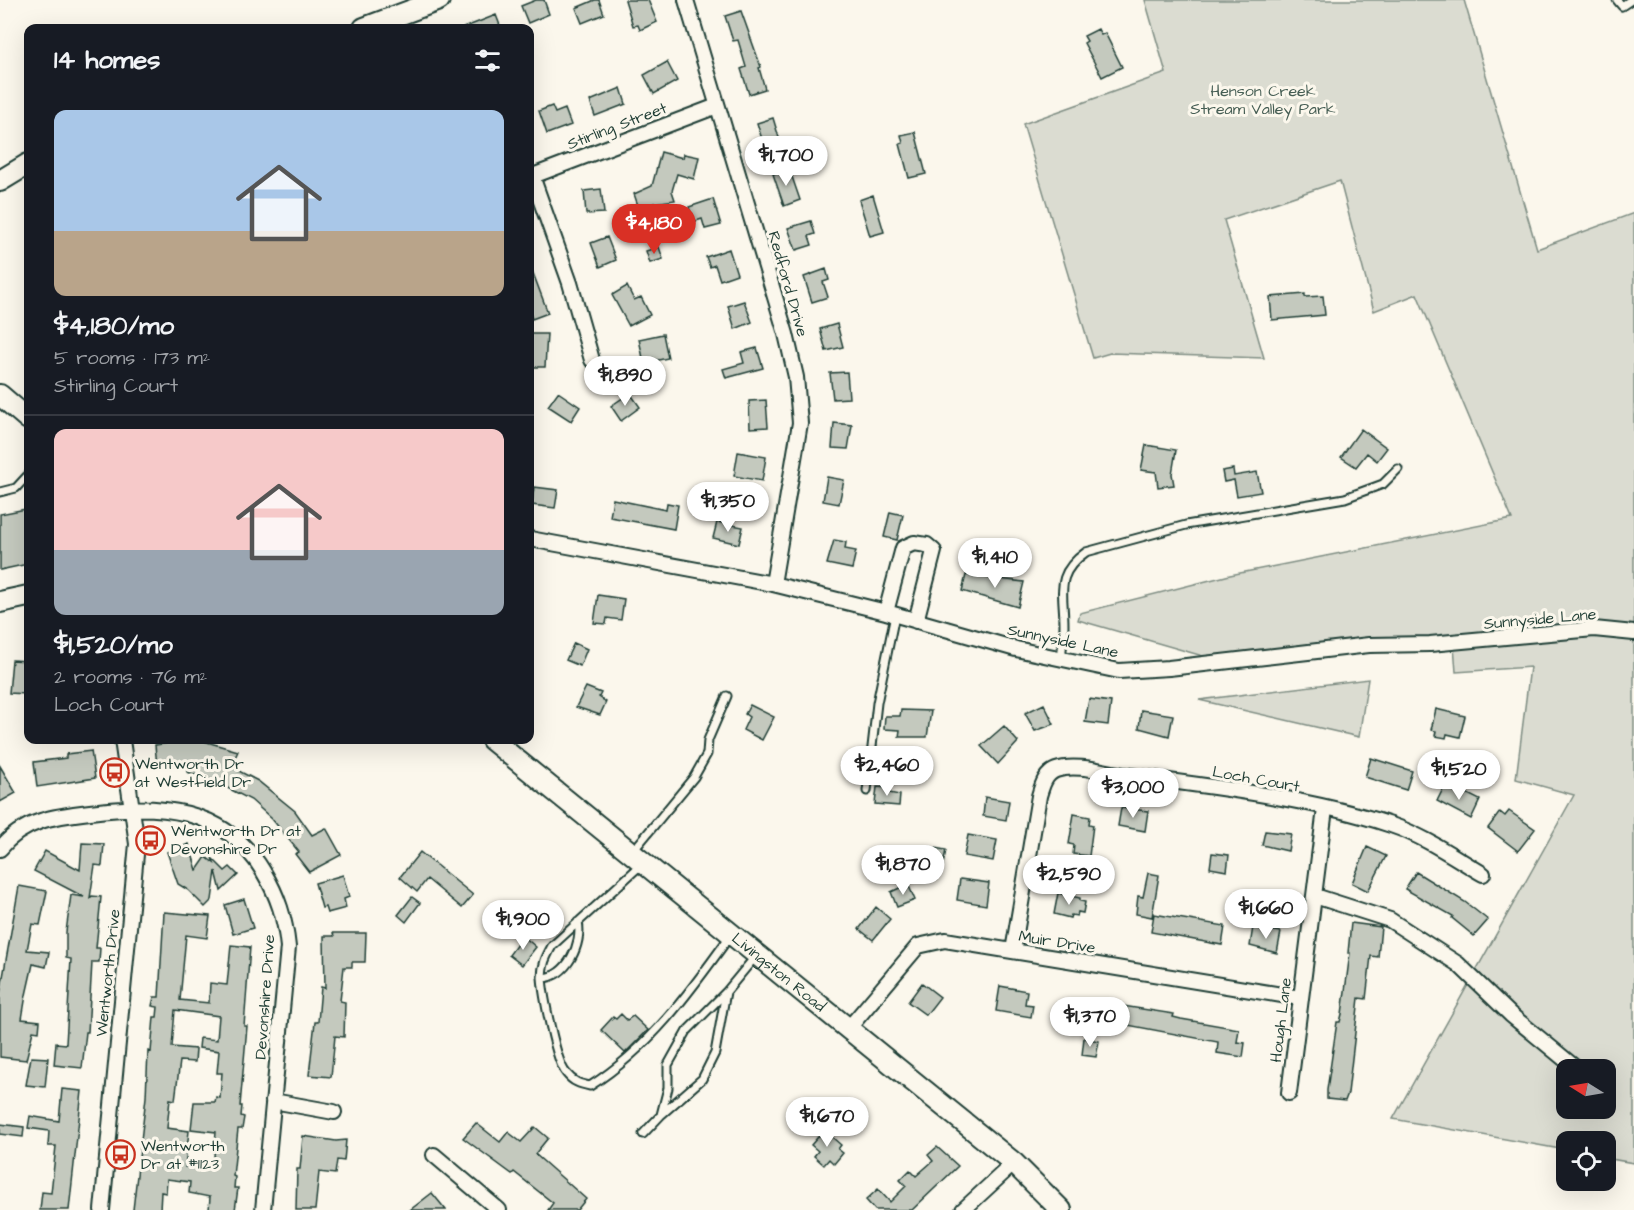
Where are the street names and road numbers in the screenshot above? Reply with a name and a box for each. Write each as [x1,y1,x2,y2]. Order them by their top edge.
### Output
street label: Stirling Street [564,97,671,156]
street label: Redford Drive [762,229,814,340]
street label: Sunnyside Lane [1483,603,1598,636]
street label: Sunnyside Lane [1005,619,1121,665]
street label: Loch Court [1211,761,1302,798]
street label: Wentworth Drive [90,908,126,1038]
street label: Muir Drive [1017,925,1097,959]
street label: Livingston Road [727,928,830,1017]
street label: Devonshire Drive [250,933,280,1060]
street label: Hough Lane [1265,976,1298,1064]

